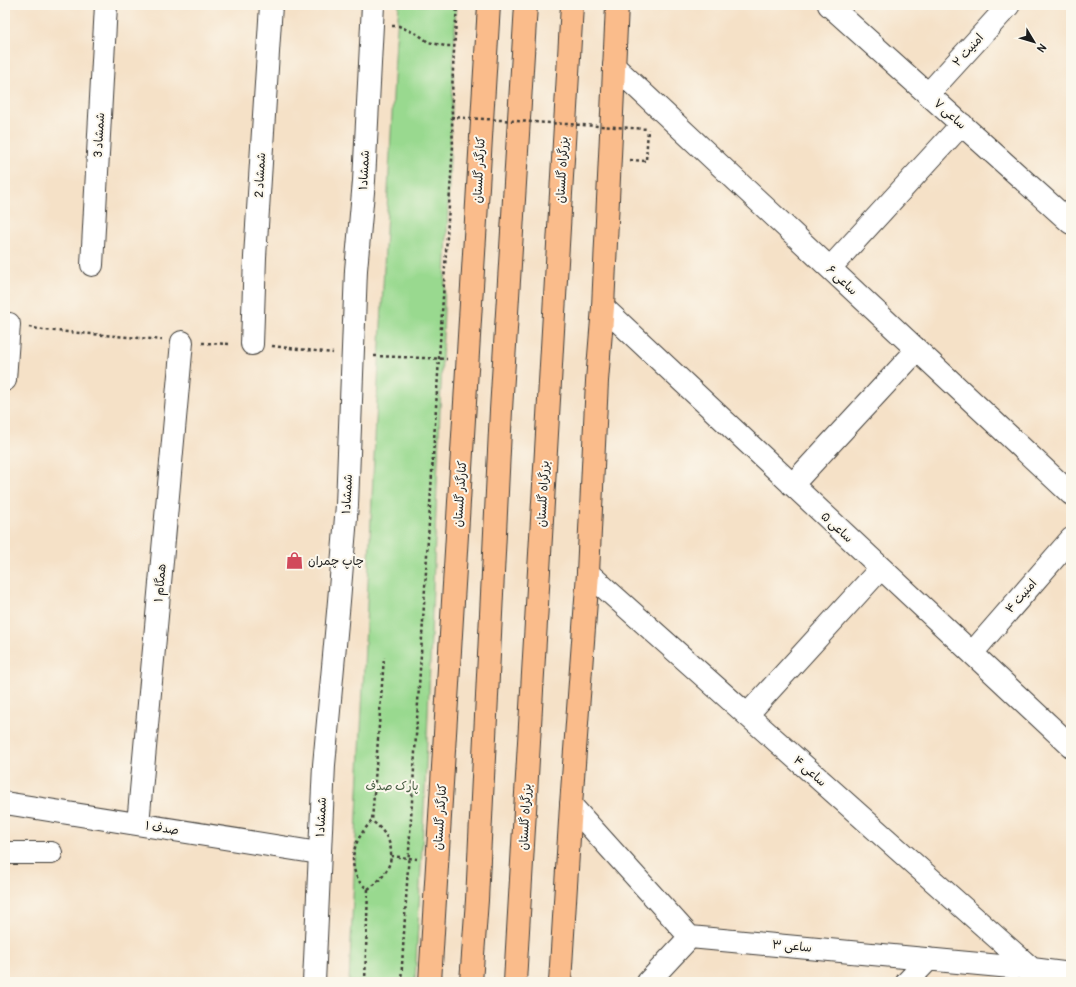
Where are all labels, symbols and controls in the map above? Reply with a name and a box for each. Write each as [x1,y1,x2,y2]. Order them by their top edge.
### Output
north arrow [1014,22,1054,62]
street label: امنیت ۲ [950,31,987,70]
text: N [1034,41,1049,55]
street label: ساعی ۷ [930,96,969,133]
street label: شمشاد 3 [91,112,108,158]
street label: کنارگذر گلستان [470,136,489,204]
street label: بزرگراه گلستان [553,136,572,204]
street label: شمشاد۱ [356,150,373,190]
street label: شمشاد 2 [252,152,269,198]
street label: ساعی ۶ [823,262,860,299]
street label: کنارگذر گلستان [451,460,470,528]
street label: بزرگراه گلستان [534,460,553,528]
street label: شمشاد۱ [339,474,356,514]
street label: ساعی ۵ [818,509,856,546]
shop icon: چاپ چمران [285,551,305,571]
place label: چاپ چمران [308,554,364,569]
street label: همگام ۱ [151,563,171,603]
street label: امنیت ۴ [1003,576,1040,616]
street label: ساعی ۴ [790,753,829,790]
park label: پارک صدف [366,779,418,794]
street label: کنارگذر گلستان [431,783,450,851]
street label: بزرگراه گلستان [516,783,535,851]
street label: شمشاد۱ [313,797,330,837]
street label: صدف ۱ [144,818,180,839]
street label: ساعی ۳ [771,937,812,956]

